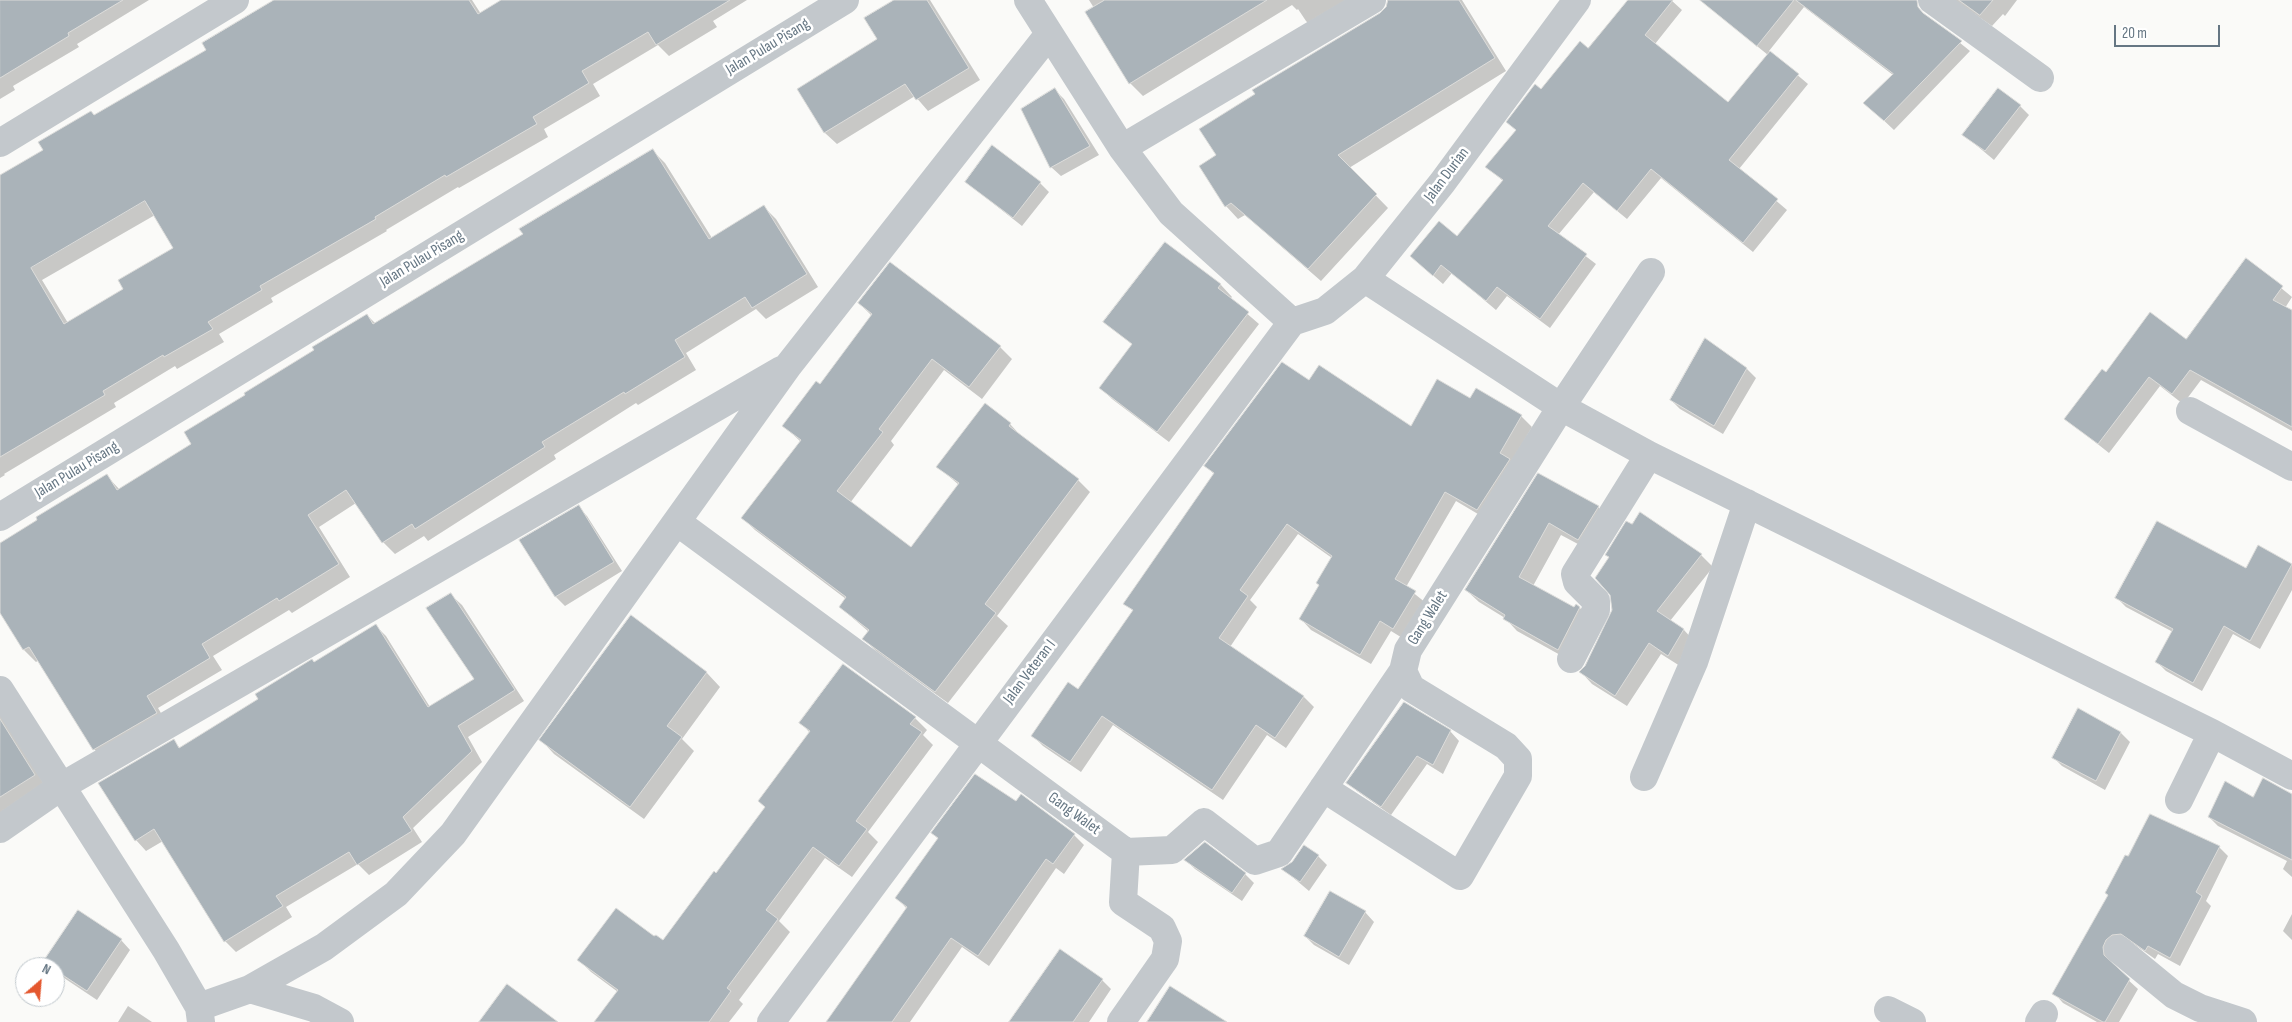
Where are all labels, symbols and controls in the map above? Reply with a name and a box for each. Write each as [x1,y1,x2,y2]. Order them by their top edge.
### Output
street label: Jalan Pulau Pisang [723,14,813,80]
scale bar [2117,15,2223,47]
text: 20 m [2122,24,2147,43]
street label: Jalan Durian [1420,144,1474,206]
street label: Jalan Pulau Pisang [377,226,467,292]
street label: Jalan Pulau Pisang [32,437,122,503]
street label: Gang Walet [1404,587,1452,649]
street label: Jalan Veteran I [1000,636,1060,708]
street label: Gang Walet [1044,789,1104,839]
north arrow [15,957,65,1007]
text: N [39,960,54,978]

